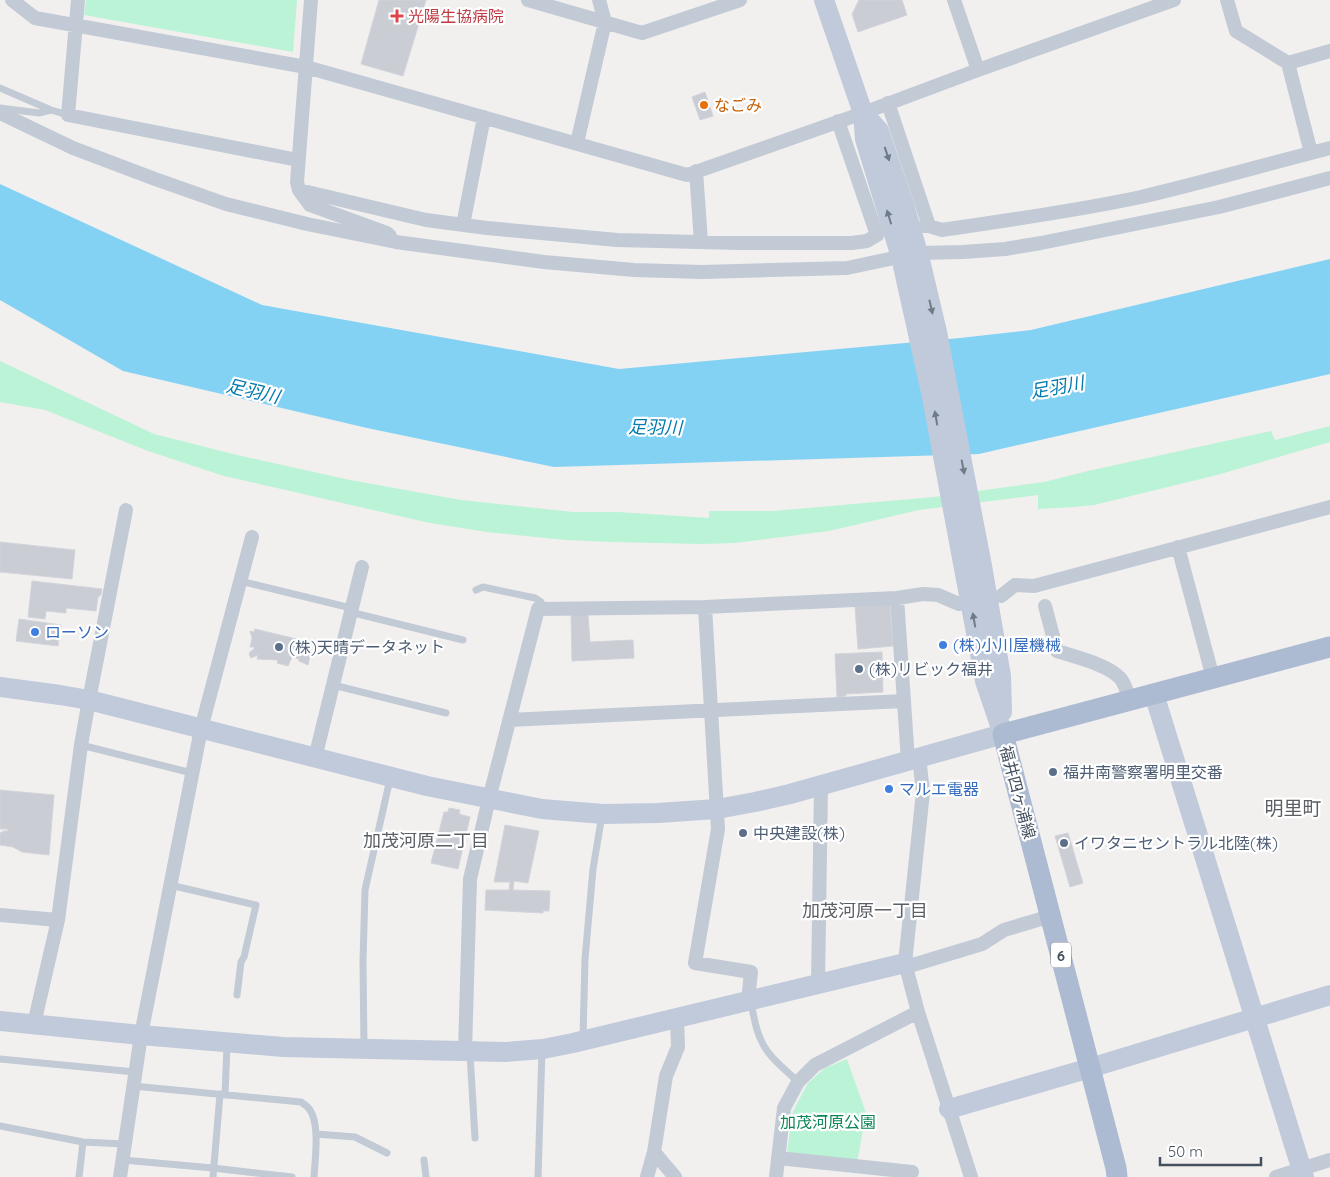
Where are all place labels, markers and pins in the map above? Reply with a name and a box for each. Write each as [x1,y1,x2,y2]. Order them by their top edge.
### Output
place label: 光陽生協病院 [408,6,504,26]
marker: 光陽生協病院 [390,9,404,23]
place label: なごみ [714,95,762,115]
marker: なごみ [698,99,710,111]
place label: ローソン [45,622,109,642]
marker: ローソン [29,626,41,638]
place label: (株)小川屋機械 [953,635,1061,655]
place label: (株)天晴データネット [289,637,445,657]
marker: (株)小川屋機械 [937,639,949,651]
marker: (株)天晴データネット [273,641,285,653]
place label: (株)リビック福井 [869,659,993,679]
marker: (株)リビック福井 [853,663,865,675]
place label: 福井南警察署明里交番 [1063,762,1223,782]
marker: 福井南警察署明里交番 [1047,766,1059,778]
place label: マルエ電器 [899,779,979,799]
marker: マルエ電器 [883,783,895,795]
place label: 中央建設(株) [753,823,845,843]
marker: 中央建設(株) [737,827,749,839]
place label: イワタニセントラル北陸(株) [1074,833,1278,853]
marker: イワタニセントラル北陸(株) [1058,837,1070,849]

